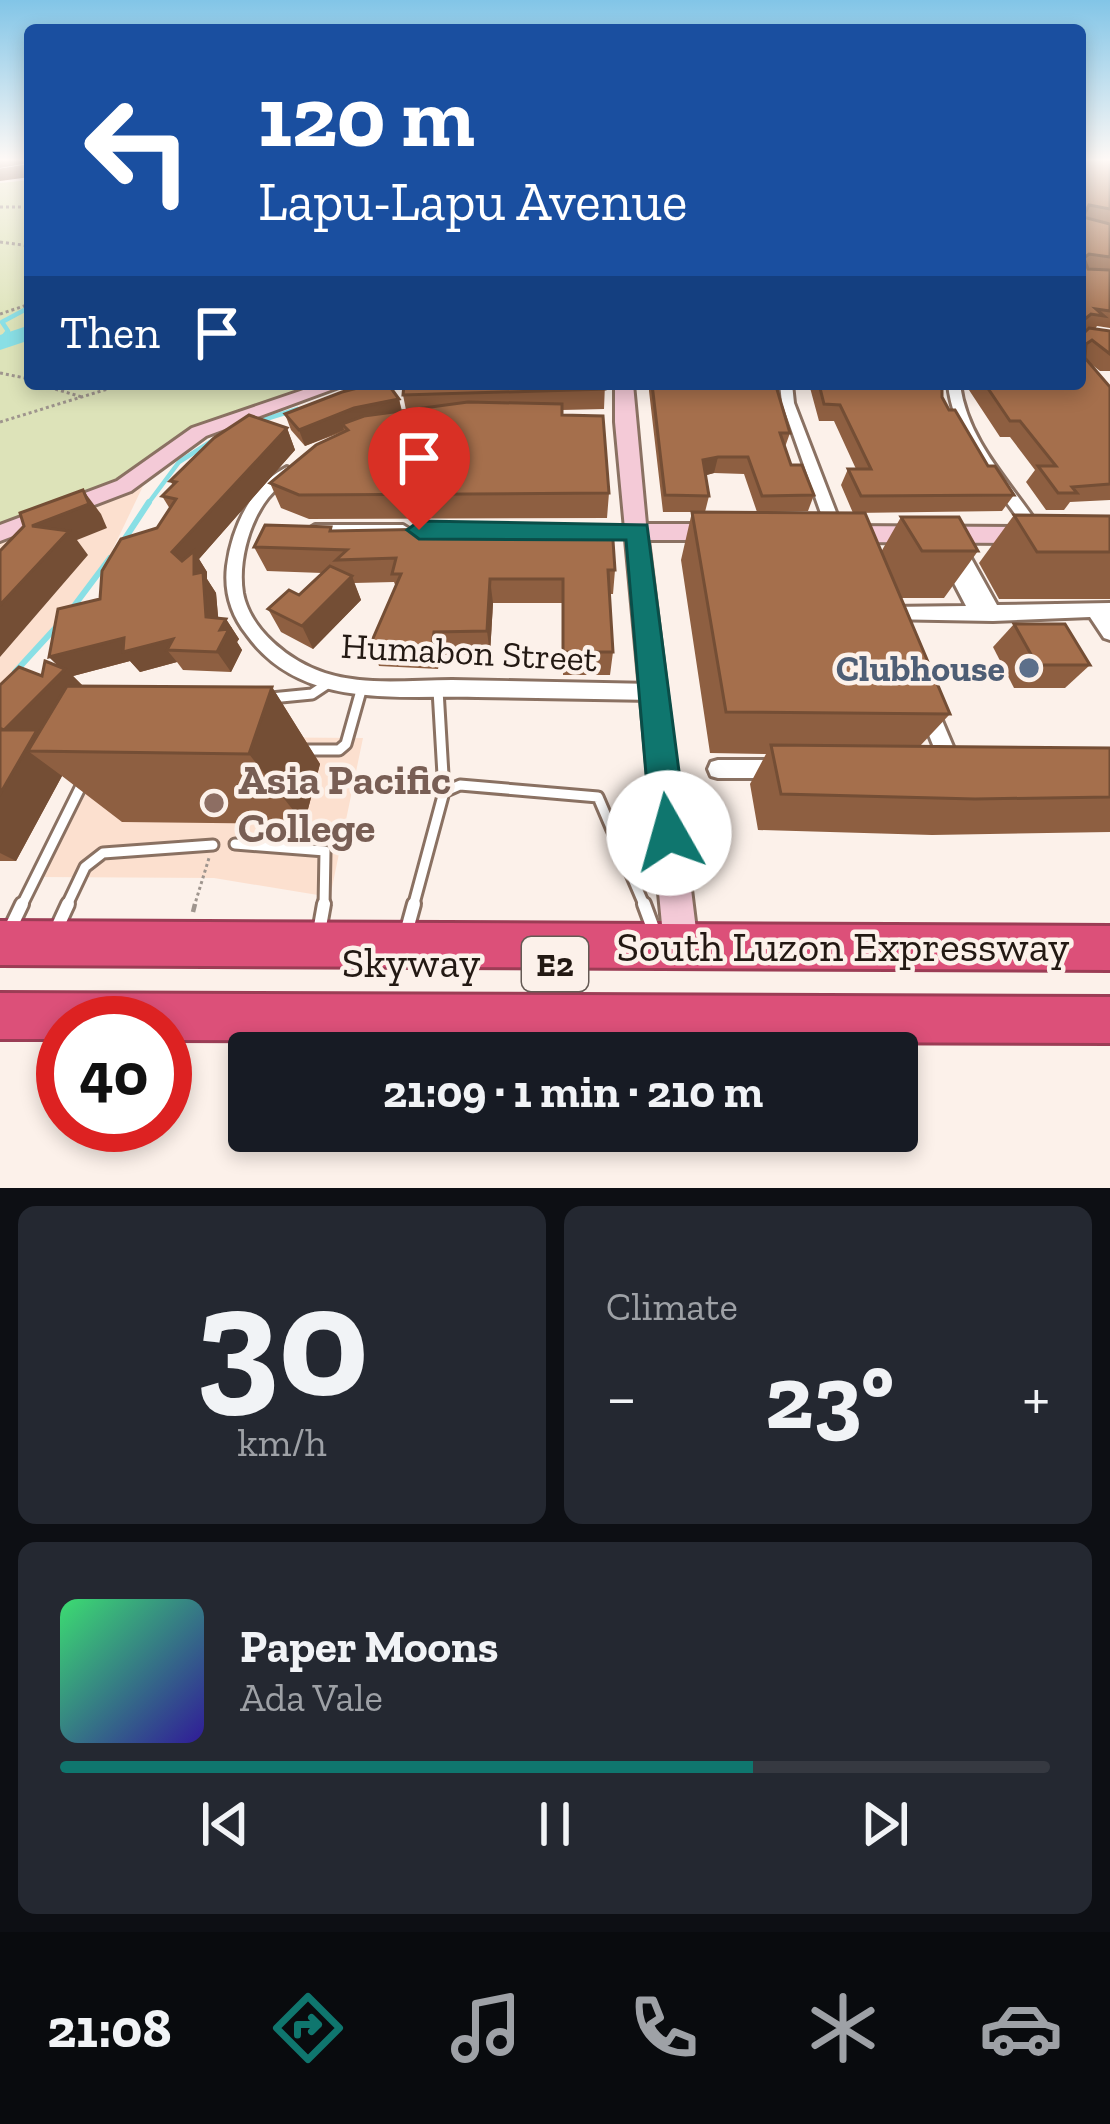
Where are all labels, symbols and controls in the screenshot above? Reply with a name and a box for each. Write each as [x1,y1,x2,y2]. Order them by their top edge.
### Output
text: 120 m [258,67,475,168]
icon: left [60,72,216,228]
text: Lapu-Lapu Avenue [258,169,687,234]
icon: arrive [184,300,250,366]
text: Then [60,306,160,360]
pin [368,407,470,530]
icon: arrive [386,425,452,491]
street label: Humabon Street [340,624,599,680]
place label: Clubhouse [836,647,1005,690]
marker: Clubhouse [1016,655,1042,681]
place label: Asia Pacific College [238,754,451,853]
position arrow [606,770,732,896]
marker: Asia Pacific College [201,790,227,816]
street label: South Luzon Expressway [616,921,1070,972]
street label: Skyway [342,937,481,988]
road number: E2 [522,937,588,991]
speed limit sign: 40 [36,996,192,1152]
text: 21:09 · 1 min · 210 m [383,1065,763,1119]
text: 30 [195,1247,369,1434]
text: Climate [606,1283,738,1330]
text: 23° [765,1343,894,1451]
text: − [606,1358,637,1437]
text: + [1022,1358,1050,1437]
text: km/h [238,1419,327,1466]
text: Paper Moons [240,1620,498,1674]
text: Ada Vale [240,1674,383,1721]
icon: previous [192,1791,258,1857]
icon: pause [522,1791,588,1857]
icon: next [852,1791,918,1857]
icon: directions [266,1986,350,2070]
icon: music [444,1986,528,2070]
icon: phone [622,1986,706,2070]
icon: climate [801,1986,885,2070]
icon: car [979,1986,1063,2070]
text: 21:08 [47,1996,172,2061]

